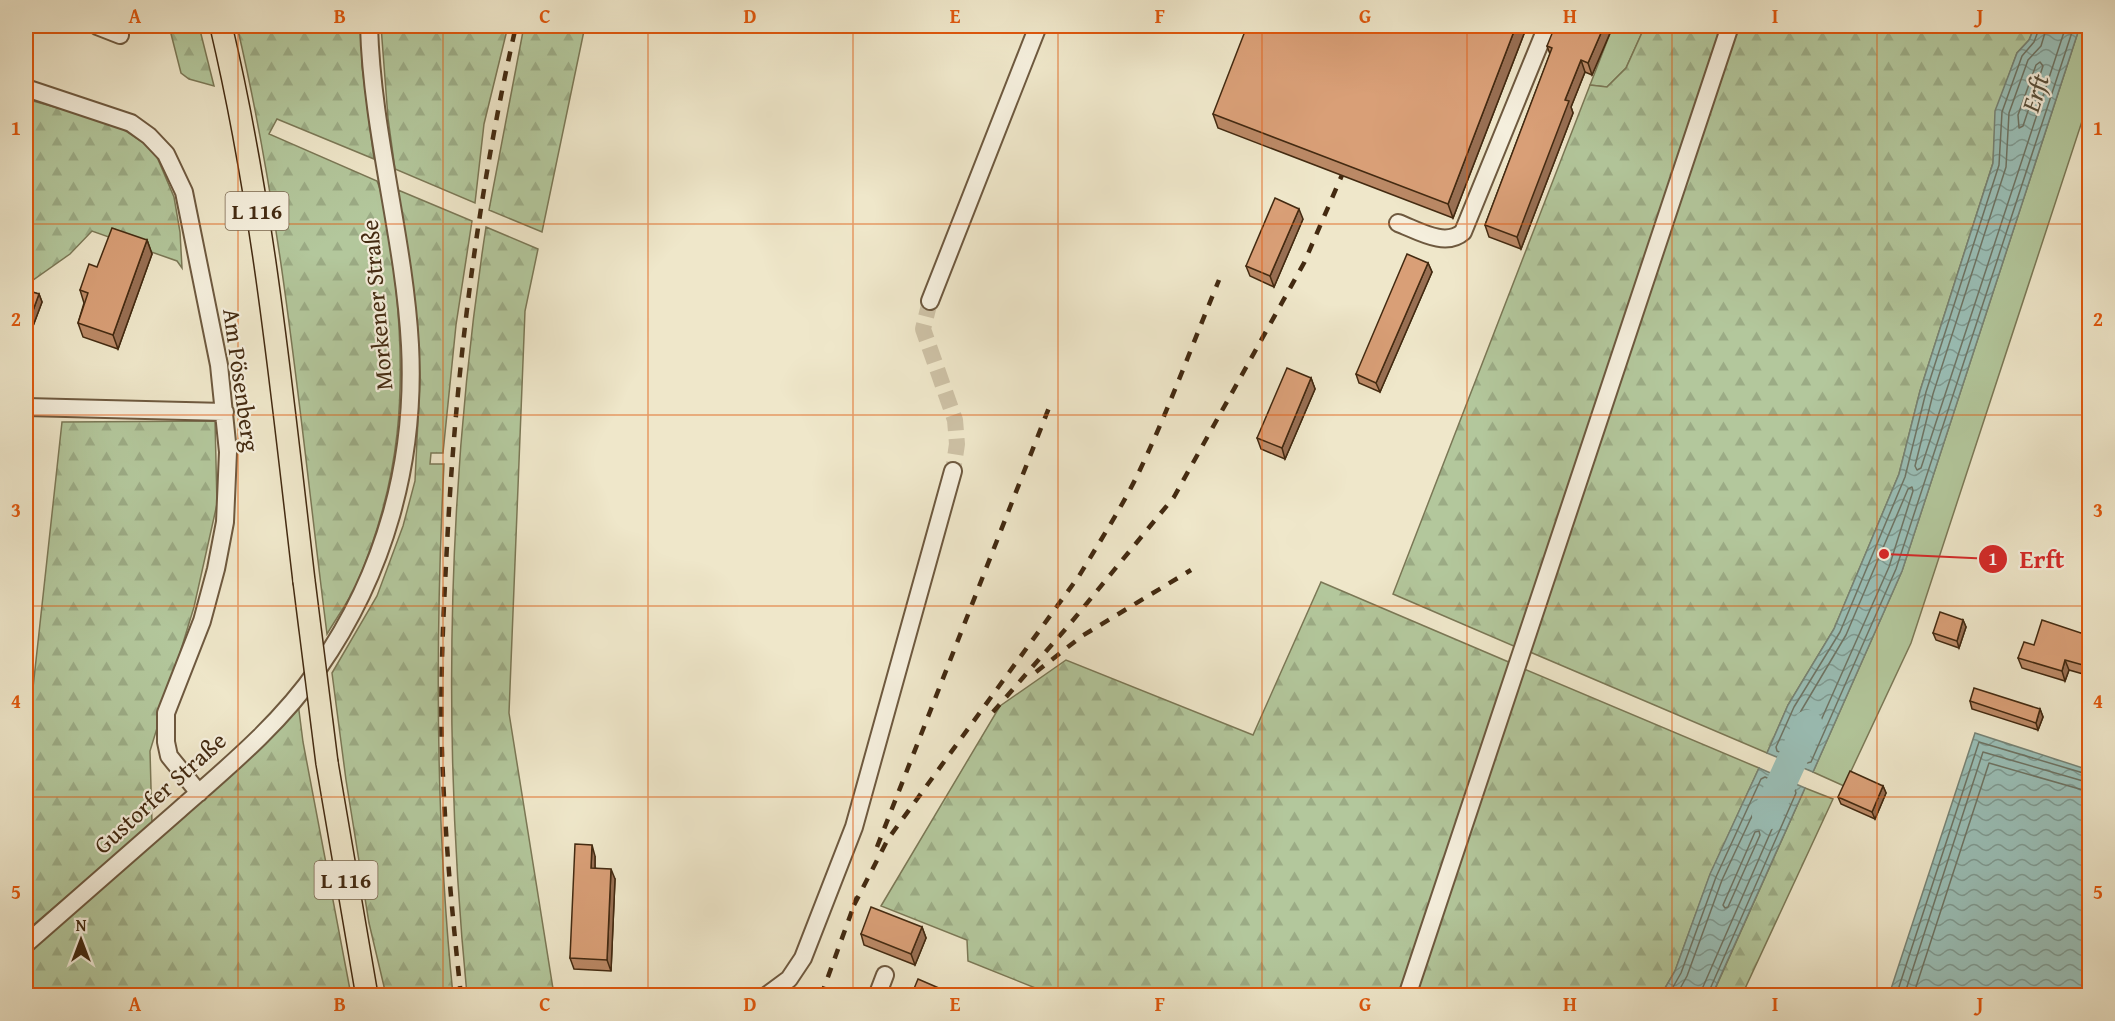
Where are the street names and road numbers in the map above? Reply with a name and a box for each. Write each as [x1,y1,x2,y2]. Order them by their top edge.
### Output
road number: L 116 [226,192,288,230]
street label: Morkener Straße [352,218,401,392]
street label: Am Pösenberg [214,306,269,454]
street label: Gustorfer Straße [86,723,234,862]
road number: L 116 [314,861,378,899]

